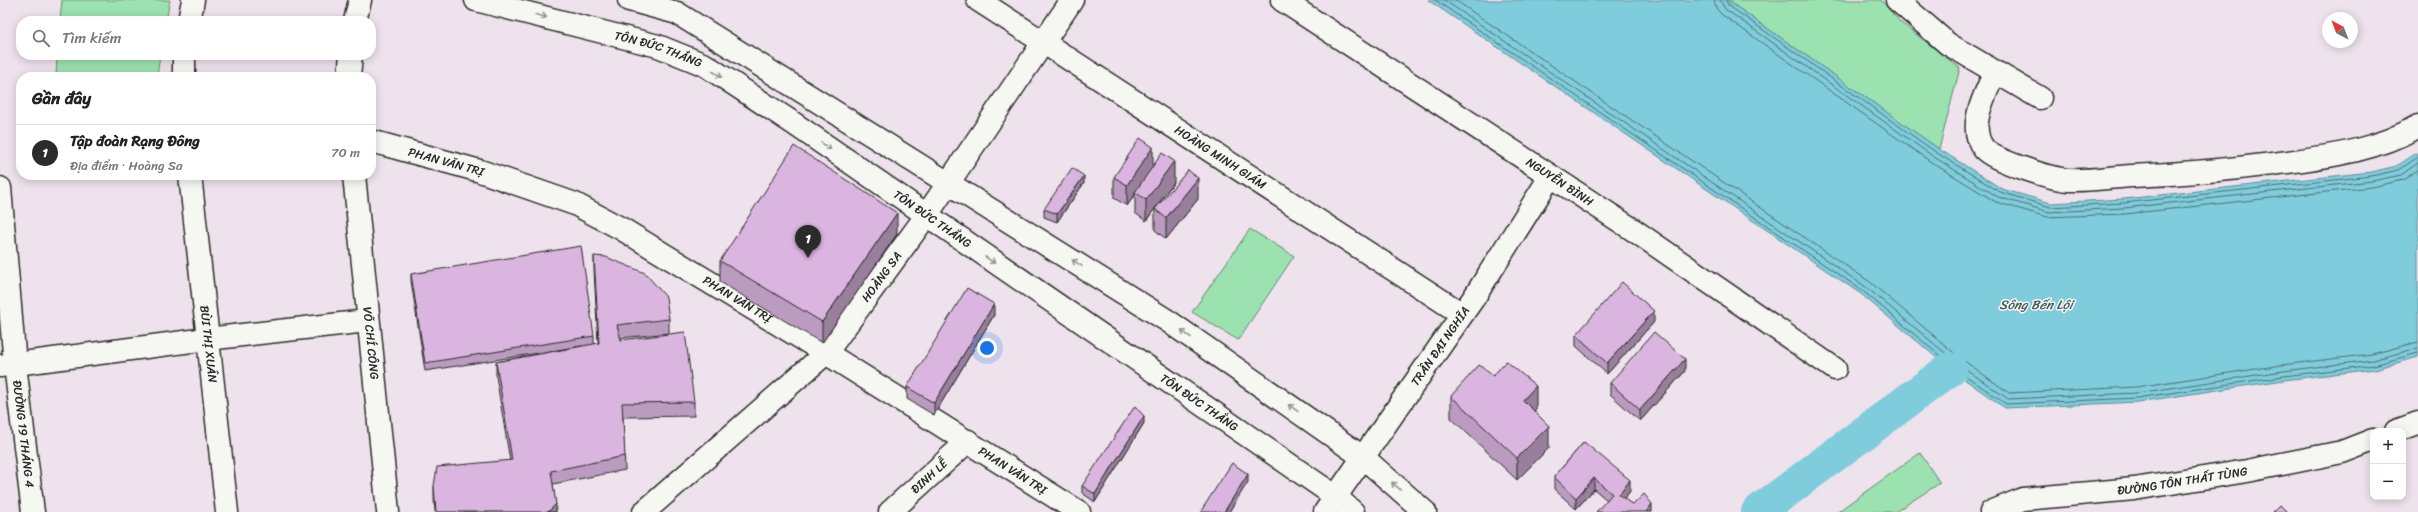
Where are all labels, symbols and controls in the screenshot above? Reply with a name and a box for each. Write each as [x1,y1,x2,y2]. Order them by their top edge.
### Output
north arrow [2322,12,2358,48]
one-way arrow [535,13,548,21]
search box [16,16,376,60]
street label: TÔN ĐỨC THẮNG [612,24,706,74]
text: Tìm kiếm [62,25,121,51]
icon: search [30,27,52,49]
one-way arrow [711,70,723,78]
text: Gần đây [32,83,91,113]
street label: HOÀNG MINH GIÁM [1170,119,1272,196]
text: Tập đoàn Rạng Đông [70,128,200,154]
text: 1 [42,141,48,164]
text: 70 m [331,141,360,164]
street label: PHAN VĂN TRỊ [406,141,489,183]
one-way arrow [820,142,831,150]
street label: NGUYỄN BÌNH [1521,151,1599,212]
text: Địa điểm · Hoàng Sa [70,154,183,177]
street label: TÔN ĐỨC THẮNG [888,184,976,254]
pin: 1 [795,225,821,258]
street label: HOÀNG SA [855,247,908,307]
one-way arrow [984,256,995,264]
one-way arrow [1071,259,1083,267]
street label: PHAN VĂN TRỊ [698,270,778,329]
water label: Sông Bến Lội [1999,293,2075,316]
street label: TRẦN ĐẠI NGHĨA [1405,301,1476,391]
street label: BÙI THỊ XUÂN [193,304,224,384]
street label: VÕ CHÍ CÔNG [356,306,386,381]
one-way arrow [1181,330,1192,338]
your location [977,338,997,358]
street label: TÔN ĐỨC THẮNG [1155,368,1243,438]
street label: ĐƯỜNG 19 THÁNG 4 [6,379,41,489]
one-way arrow [1287,404,1298,412]
map controls [2370,428,2406,500]
button: + [2370,428,2406,464]
street label: PHAN VĂN TRỊ [974,440,1053,501]
street label: ĐINH LỄ [905,452,954,499]
street label: ĐƯỜNG TÔN THẤT TÙNG [2116,460,2250,501]
button: − [2370,464,2406,500]
one-way arrow [1391,481,1401,491]

